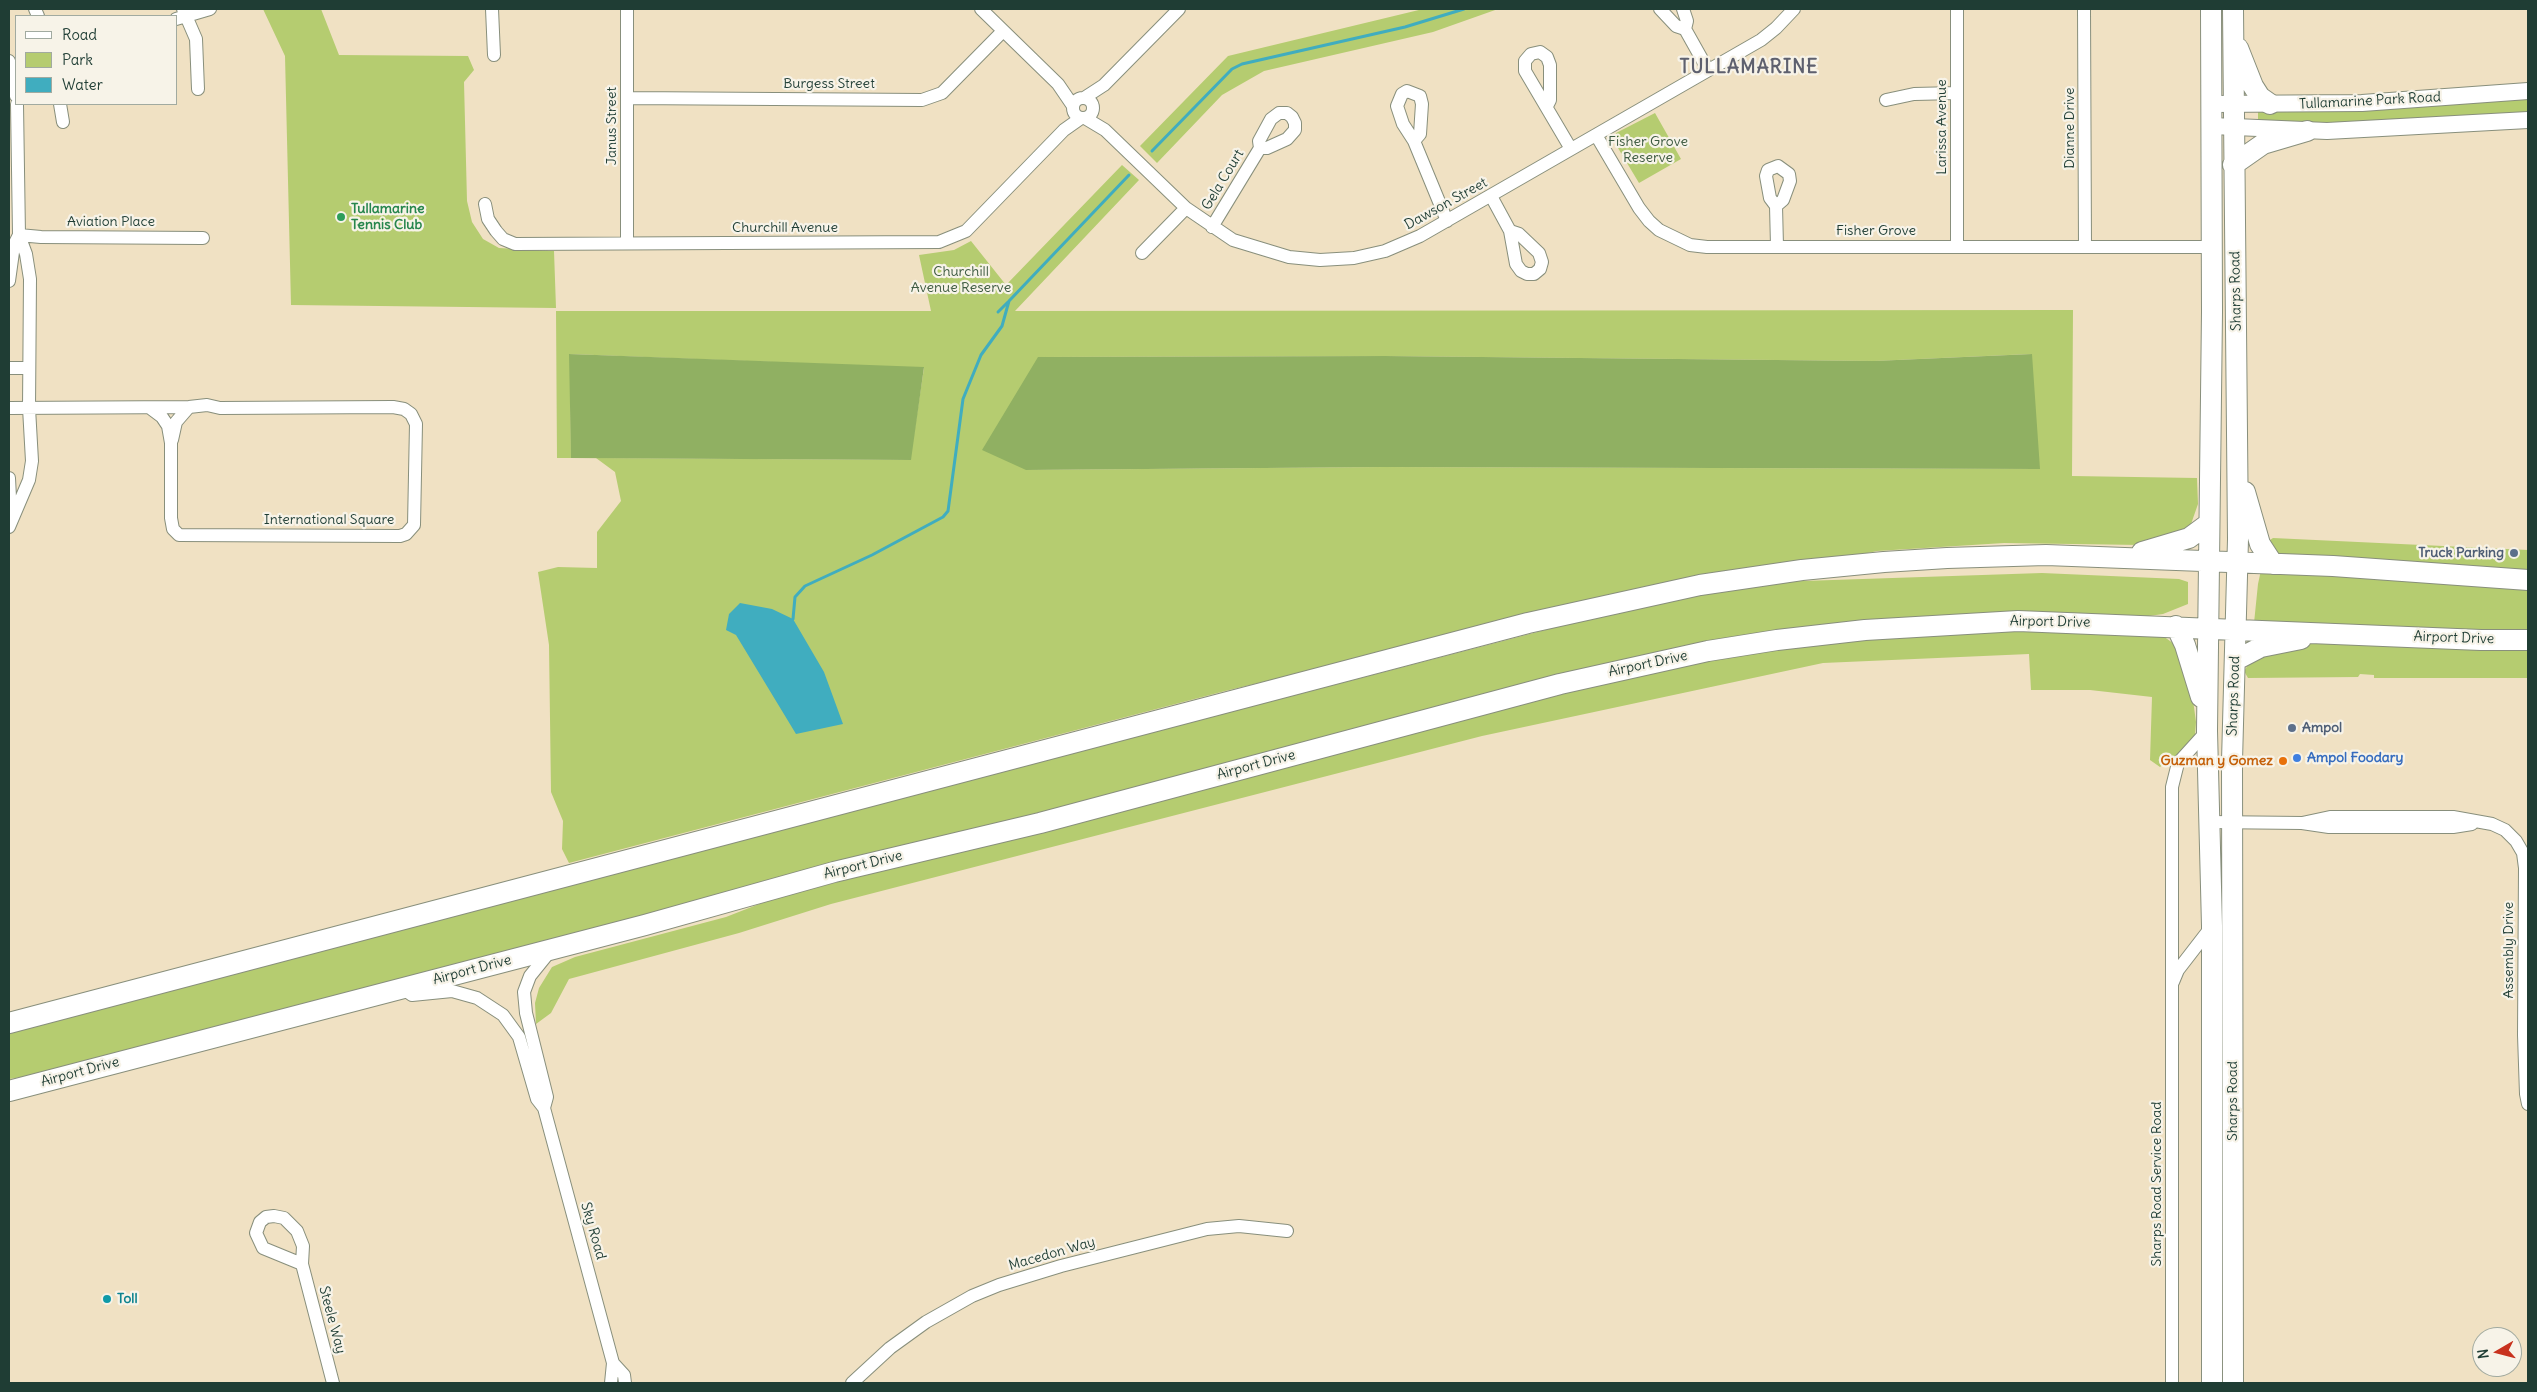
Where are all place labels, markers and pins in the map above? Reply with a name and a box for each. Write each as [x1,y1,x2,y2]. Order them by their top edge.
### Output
place label: Tullamarine Tennis Club [351,201,425,233]
marker: Tullamarine Tennis Club [335,211,347,223]
place label: Truck Parking [2418,545,2504,561]
marker: Truck Parking [2508,547,2520,559]
place label: Ampol [2302,720,2342,736]
marker: Ampol [2286,722,2298,734]
place label: Ampol Foodary [2307,750,2404,766]
marker: Ampol Foodary [2291,752,2303,764]
place label: Guzman y Gomez [2161,753,2273,769]
marker: Guzman y Gomez [2277,755,2289,767]
place label: Toll [117,1291,138,1307]
marker: Toll [101,1293,113,1305]

